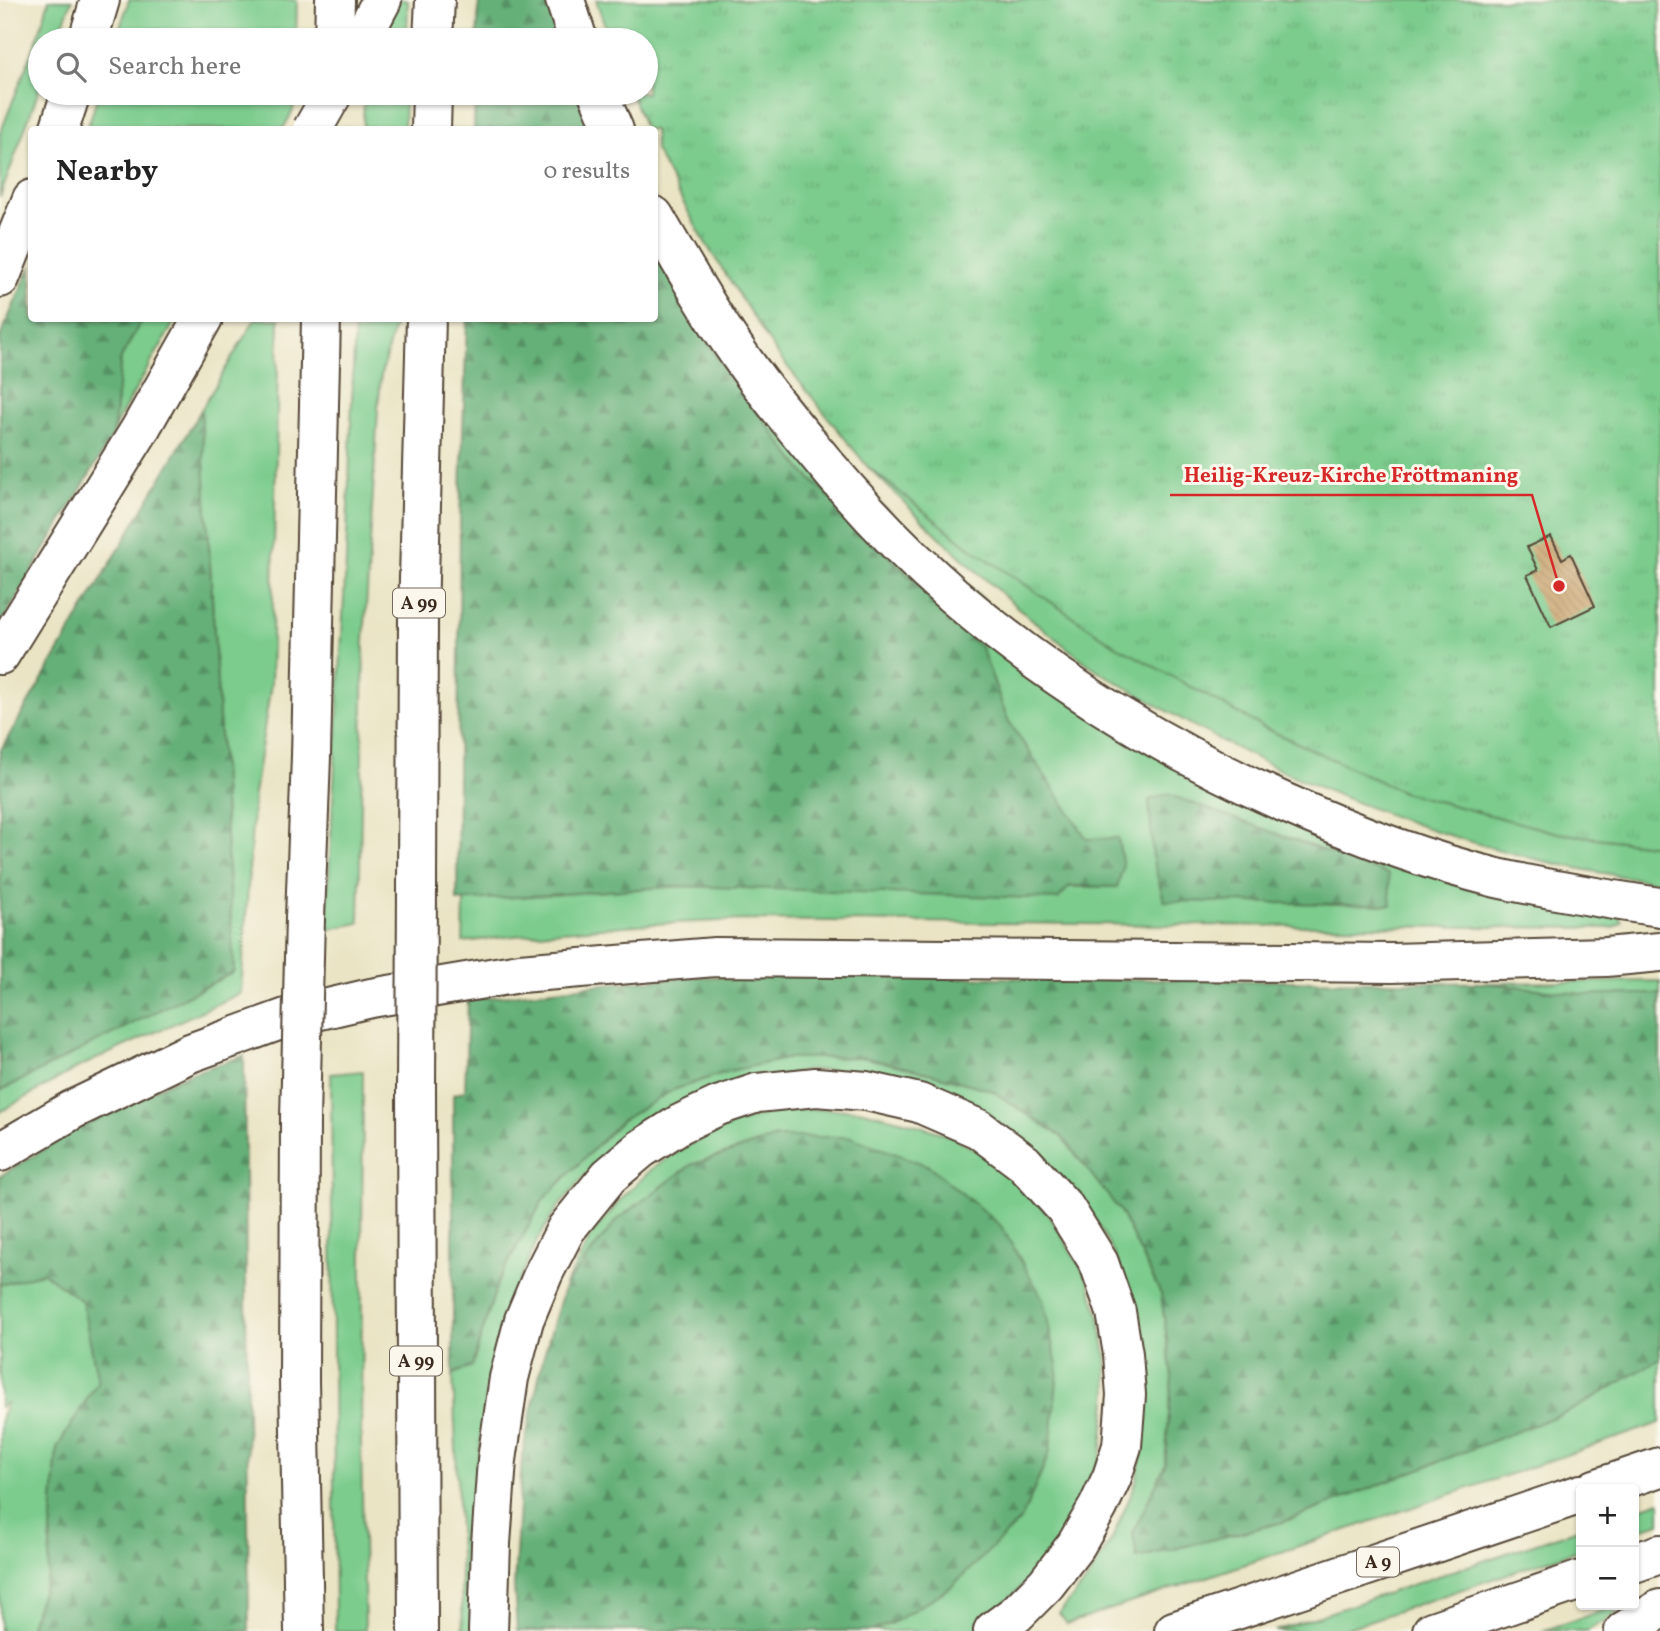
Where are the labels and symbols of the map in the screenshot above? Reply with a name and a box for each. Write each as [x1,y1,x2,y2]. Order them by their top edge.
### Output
callout: Heilig-Kreuz-Kirche Fröttmaning [1170,453,1532,495]
text: Heilig-Kreuz-Kirche Fröttmaning [1184,462,1518,491]
road number: A 99 [393,588,445,618]
road number: A 99 [390,1346,442,1376]
road number: A 9 [1357,1548,1399,1576]

